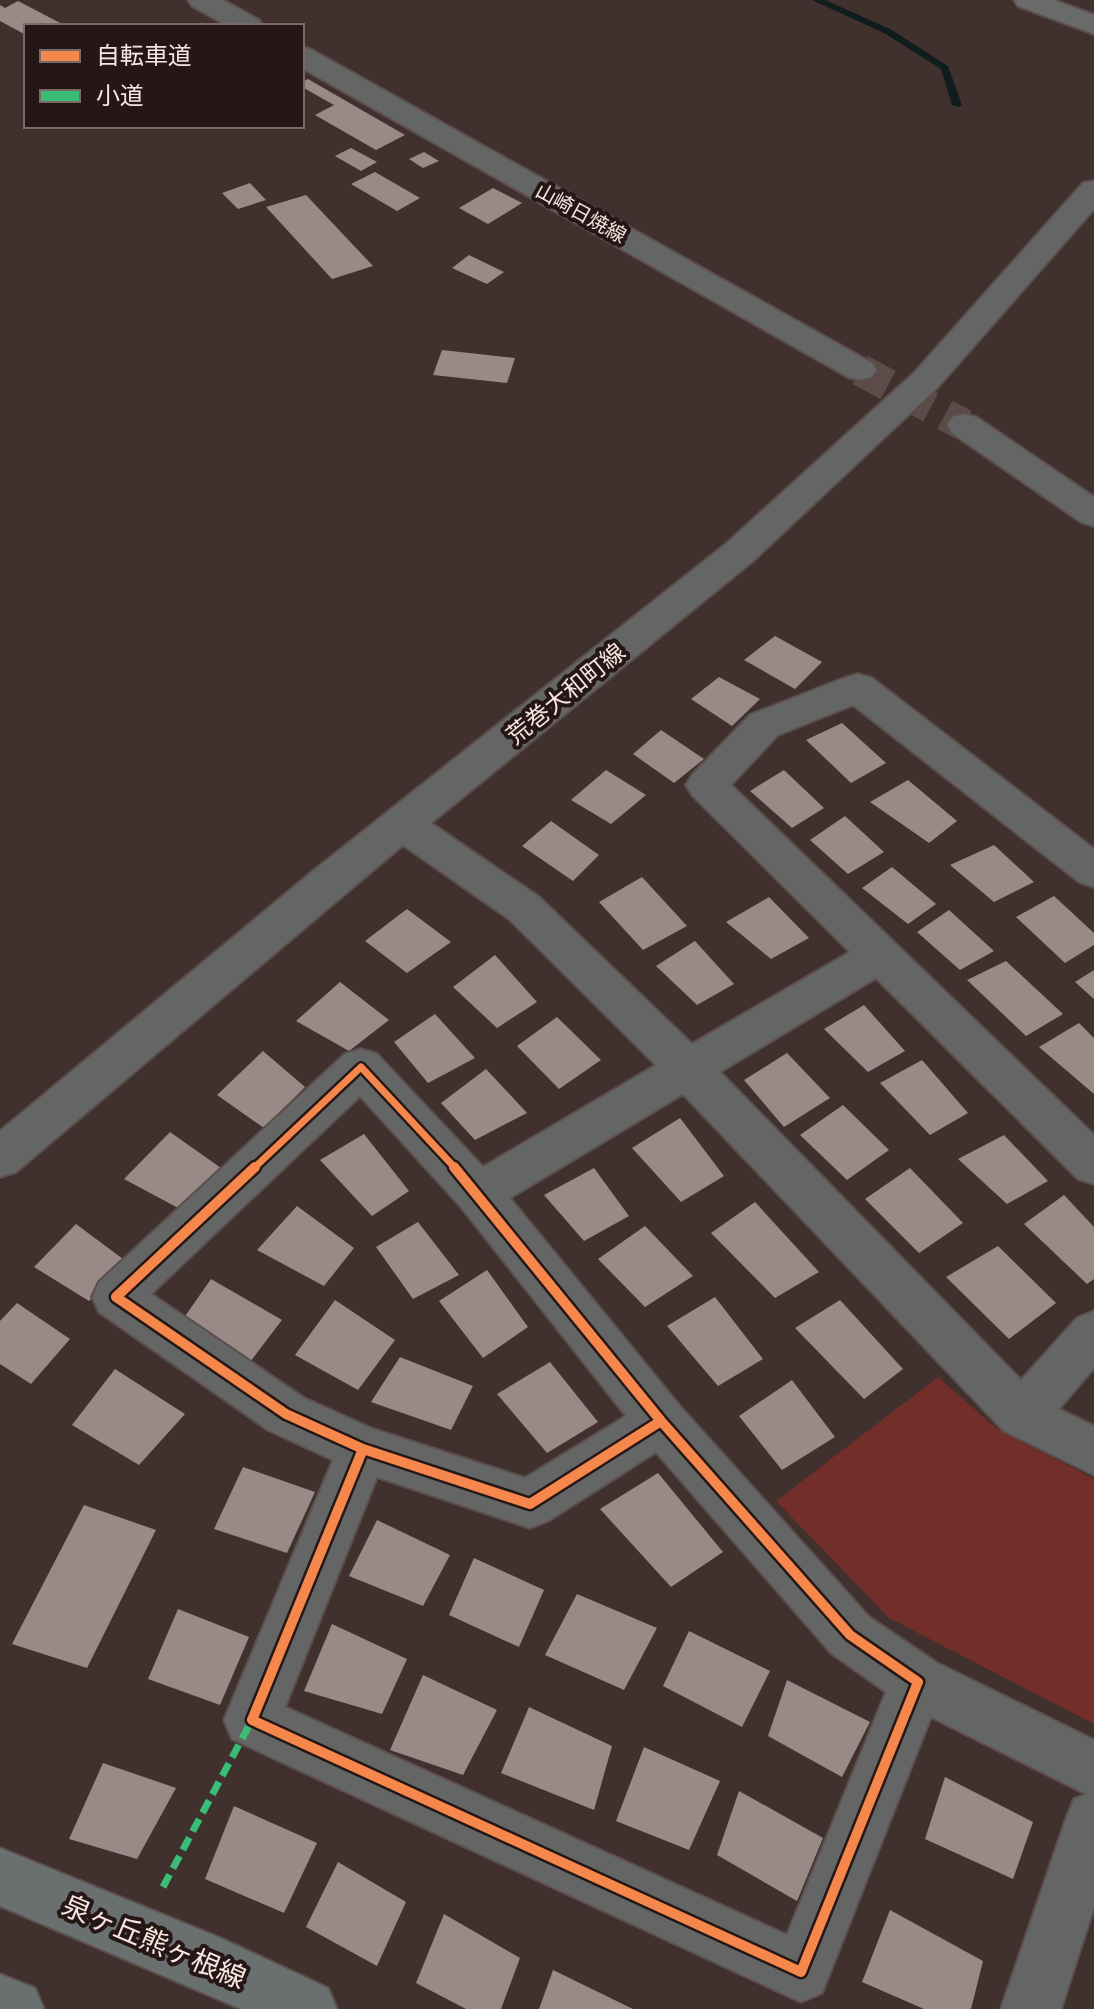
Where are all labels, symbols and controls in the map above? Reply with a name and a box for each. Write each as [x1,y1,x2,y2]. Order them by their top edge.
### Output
legend [24,24,304,128]
text: 自転車道 [96,42,192,70]
text: 小道 [96,82,144,110]
street label: 山崎日焼線 [531,178,631,248]
street label: 荒巻大和町線 [501,638,631,750]
street label: 泉ヶ丘熊ヶ根線 [57,1889,251,1995]

